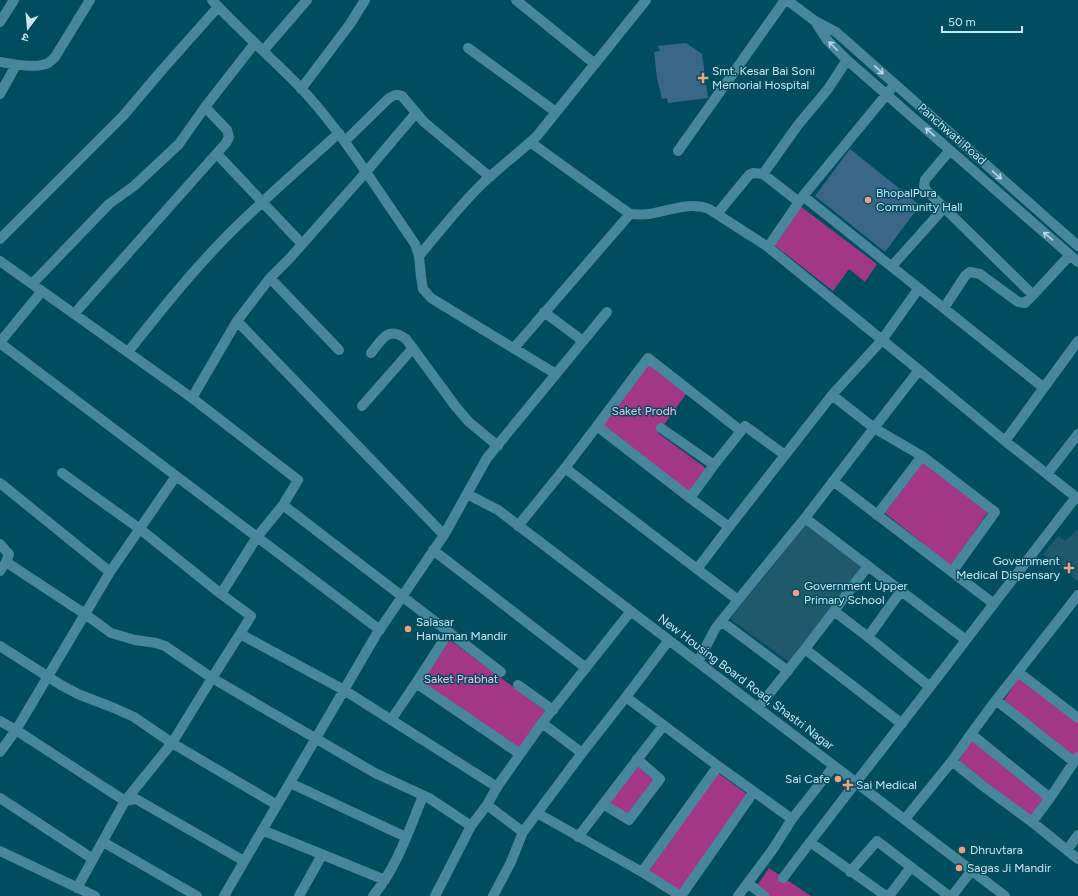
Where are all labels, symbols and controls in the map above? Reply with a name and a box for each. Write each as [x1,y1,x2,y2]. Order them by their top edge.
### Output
north arrow [8,8,48,48]
scale bar [942,8,1022,34]
text: 50 m [948,15,976,29]
text: उ [20,30,30,44]
one-way arrow [828,41,838,50]
place label: Smt. Kesar Bai Soni Memorial Hospital [712,64,815,92]
one-way arrow [874,65,884,75]
marker: Smt. Kesar Bai Soni Memorial Hospital [697,72,709,84]
street label: Panchwati Road [915,100,989,168]
one-way arrow [925,127,935,137]
one-way arrow [992,171,1002,180]
place label: BhopalPura Community Hall [876,186,962,214]
marker: BhopalPura Community Hall [863,195,873,205]
one-way arrow [1043,232,1054,241]
park label: Saket Prodh [612,404,677,418]
place label: Government Medical Dispensary [956,554,1061,582]
marker: Government Medical Dispensary [1063,562,1075,574]
place label: Government Upper Primary School [804,579,908,607]
marker: Government Upper Primary School [791,588,801,598]
street label: New Housing Board Road, Shastri Nagar [655,611,837,753]
place label: Salasar Hanuman Mandir [416,615,507,643]
marker: Salasar Hanuman Mandir [403,624,413,634]
park label: Saket Prabhat [424,672,499,686]
place label: Sai Cafe [785,772,830,786]
marker: Sai Cafe [833,774,843,784]
place label: Sai Medical [856,778,917,792]
marker: Sai Medical [843,780,853,790]
place label: Dhruvtara [970,843,1023,857]
marker: Dhruvtara [957,845,967,855]
place label: Sagas Ji Mandir [967,861,1051,875]
marker: Sagas Ji Mandir [954,863,964,873]

